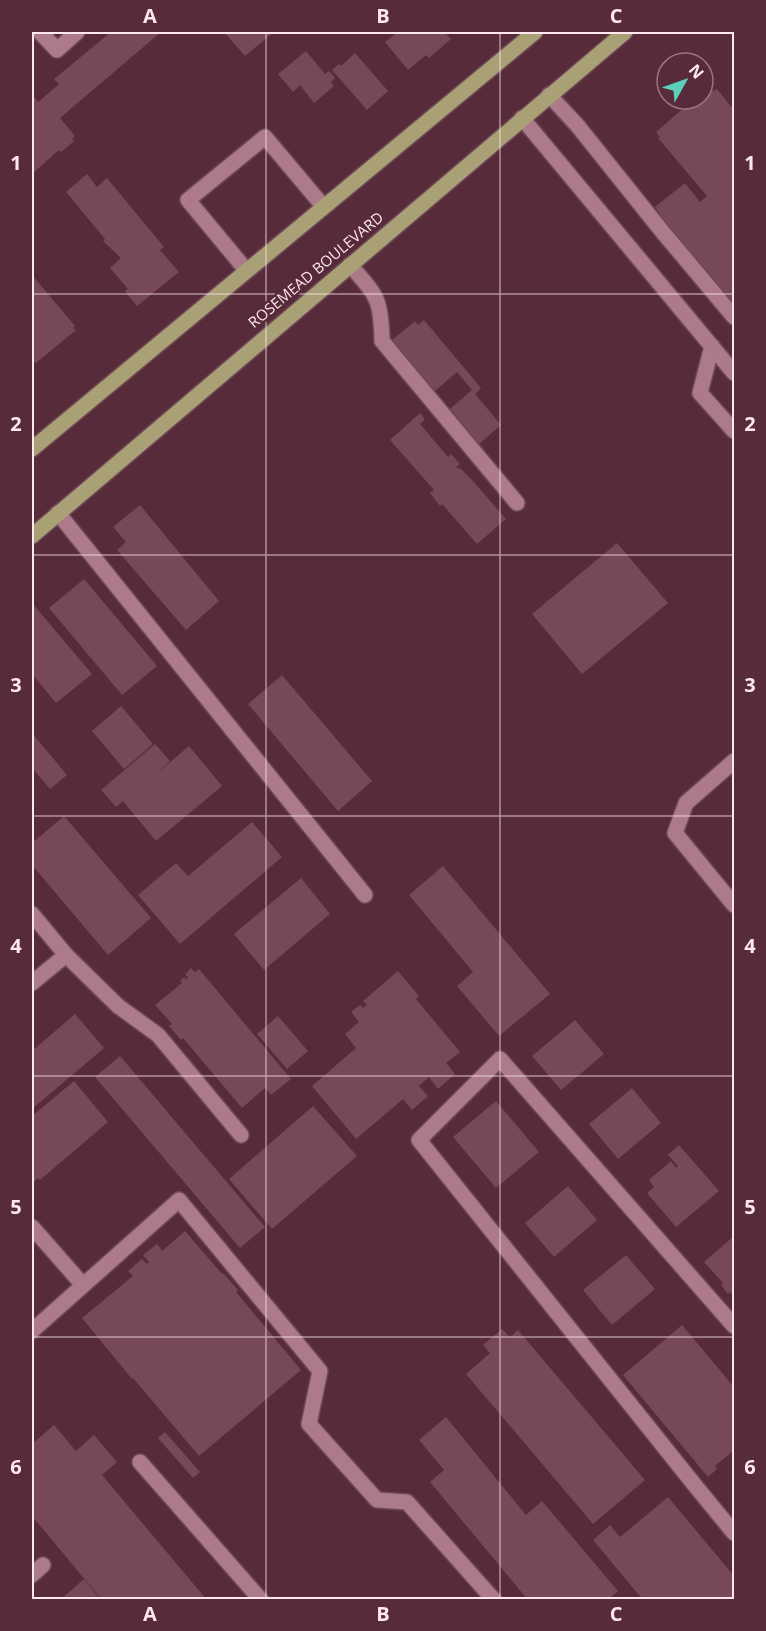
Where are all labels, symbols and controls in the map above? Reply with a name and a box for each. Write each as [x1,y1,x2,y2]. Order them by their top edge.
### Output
text: A [143,2,157,29]
text: B [376,2,390,29]
text: C [610,2,623,29]
north arrow [655,51,715,111]
text: N [684,59,709,83]
text: 1 [10,149,22,176]
text: 1 [744,149,756,176]
street label: ROSEMEAD BOULEVARD [244,207,387,332]
text: 2 [10,410,22,437]
text: 2 [744,410,756,437]
text: 3 [10,671,22,698]
text: 3 [744,671,756,698]
text: 4 [10,932,22,959]
text: 4 [744,932,756,959]
text: 5 [10,1193,22,1220]
text: 5 [744,1193,756,1220]
text: 6 [10,1453,22,1480]
text: 6 [744,1453,756,1480]
text: A [143,1600,157,1627]
text: B [376,1600,390,1627]
text: C [610,1600,623,1627]

